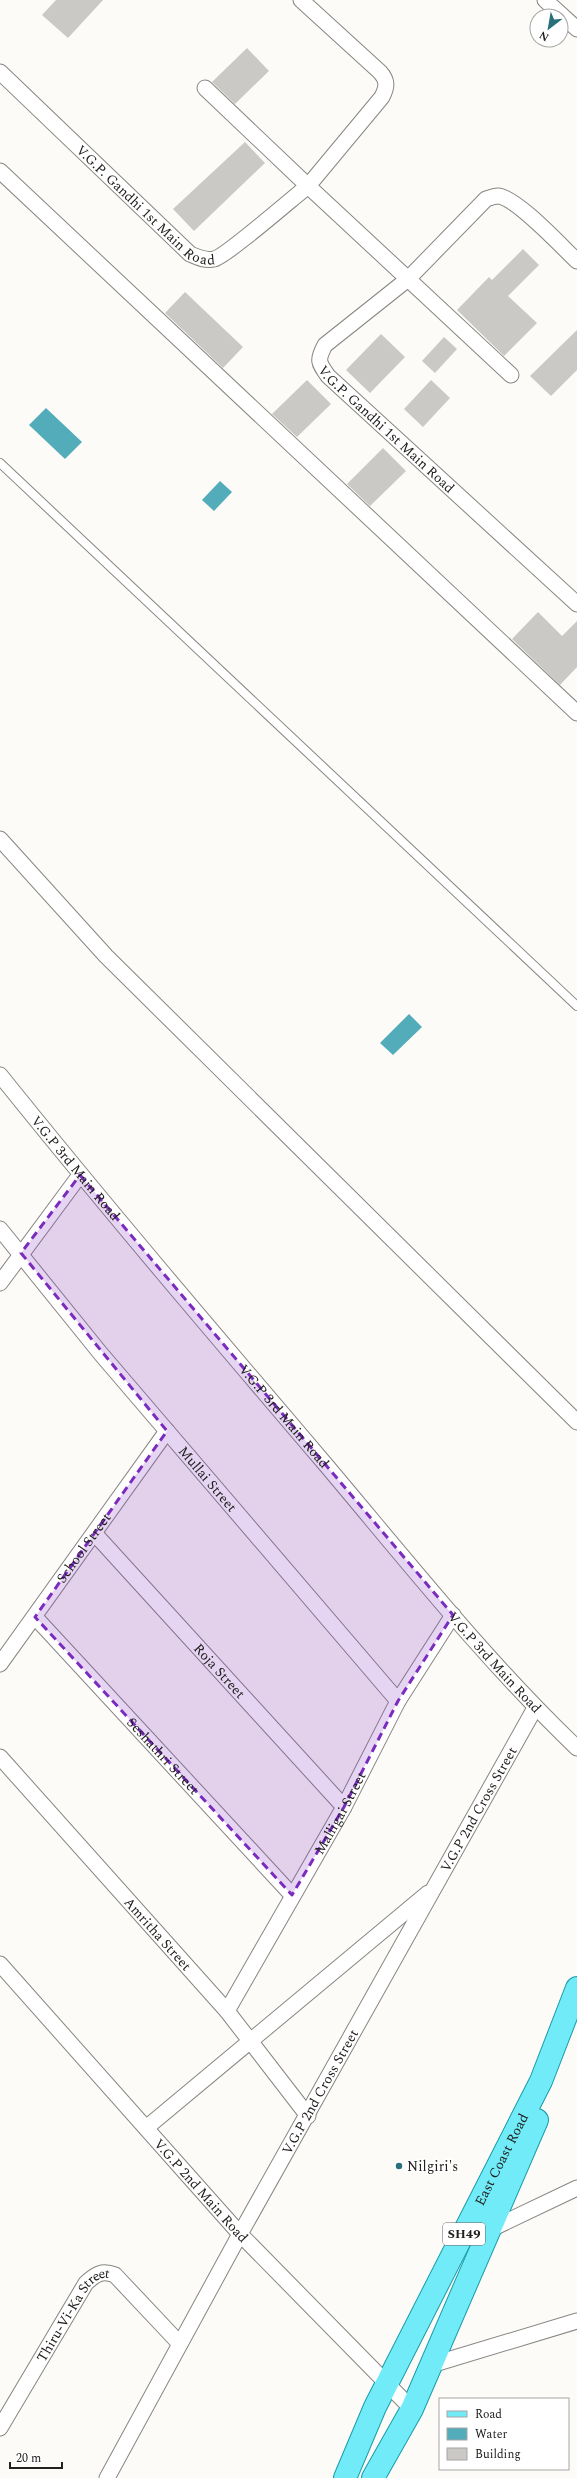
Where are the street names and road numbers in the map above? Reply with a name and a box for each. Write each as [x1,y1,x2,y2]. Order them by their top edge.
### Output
street label: V.G.P. Gandhi 1st Main Road [71,140,216,270]
street label: V.G.P. Gandhi 1st Main Road [313,361,460,498]
street label: V.G.P 3rd Main Road [26,1111,126,1225]
street label: V.G.P 3rd Main Road [234,1360,335,1473]
street label: Mullai Street [173,1441,242,1516]
street label: School Street [51,1508,116,1587]
street label: V.G.P 3rd Main Road [443,1607,547,1718]
street label: Roja Street [189,1638,250,1703]
street label: Seshathri Street [122,1712,205,1799]
street label: V.G.P 2nd Cross Street [435,1743,522,1876]
street label: Malligai Street [308,1768,371,1858]
street label: Amritha Street [119,1892,197,1975]
street label: V.G.P 2nd Cross Street [276,2025,363,2158]
street label: East Coast Road [469,2109,533,2209]
street label: V.G.P 2nd Main Road [149,2134,253,2247]
road number: SH49 [443,2223,485,2245]
street label: Thiru-Vi-Ka Street [31,2262,111,2366]

